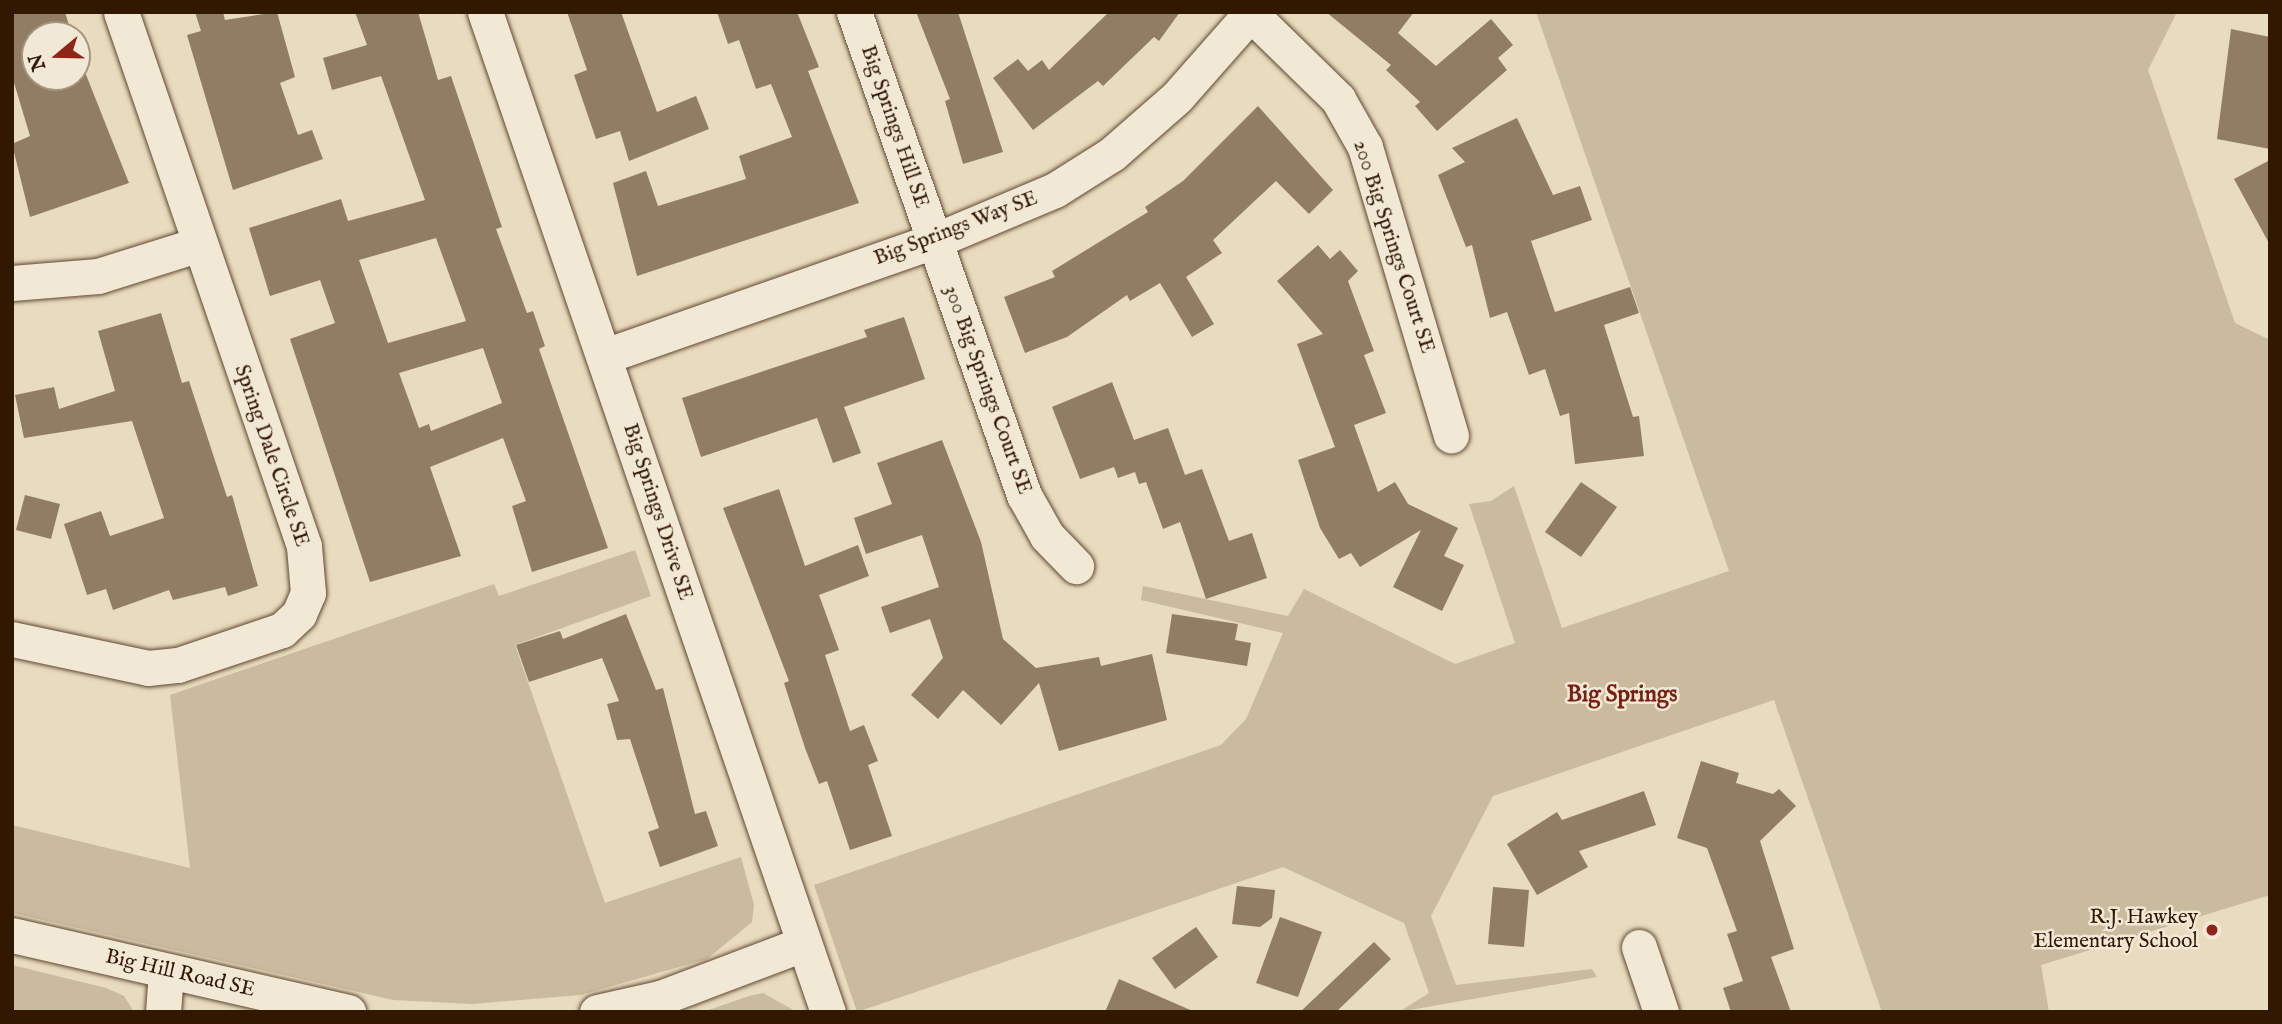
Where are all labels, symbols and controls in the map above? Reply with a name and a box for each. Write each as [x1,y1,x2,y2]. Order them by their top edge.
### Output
north arrow [21,21,91,91]
street label: Big Springs Hill SE [854,42,934,212]
text: N [24,51,52,74]
street label: 200 Big Springs Court SE [1347,137,1439,357]
street label: Big Springs Way SE [871,186,1041,272]
street label: 300 Big Springs Court SE [937,282,1037,498]
street label: Spring Dale Circle SE [228,362,314,550]
street label: Big Springs Drive SE [617,420,697,604]
district label: Big Springs [1567,681,1677,709]
place label: R.J. Hawkey Elementary School [2033,905,2198,955]
marker: R.J. Hawkey Elementary School [2204,922,2220,938]
street label: Big Hill Road SE [103,945,257,1003]

